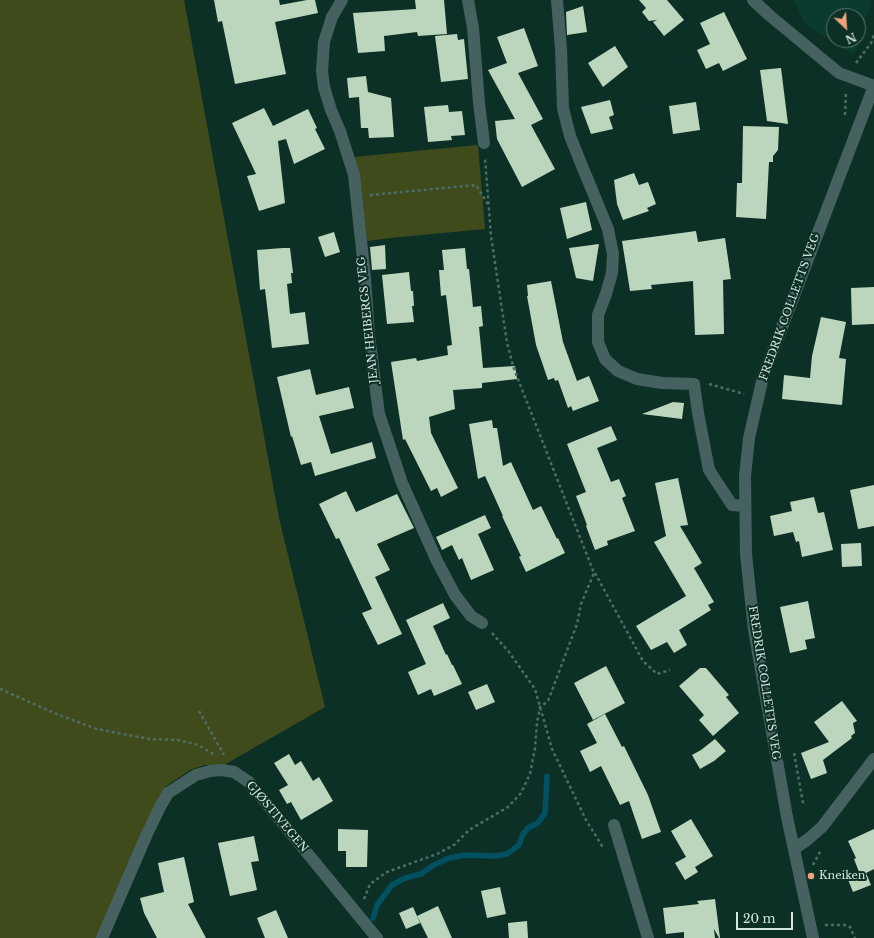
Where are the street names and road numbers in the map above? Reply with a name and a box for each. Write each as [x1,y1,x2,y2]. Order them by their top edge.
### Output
street label: FREDRIK COLLETTS VEG [757,232,823,382]
street label: JEAN HEIBERGS VEG [355,256,381,384]
street label: FREDRIK COLLETTS VEG [745,605,783,761]
street label: GJØSTIVEGEN [243,779,311,855]

